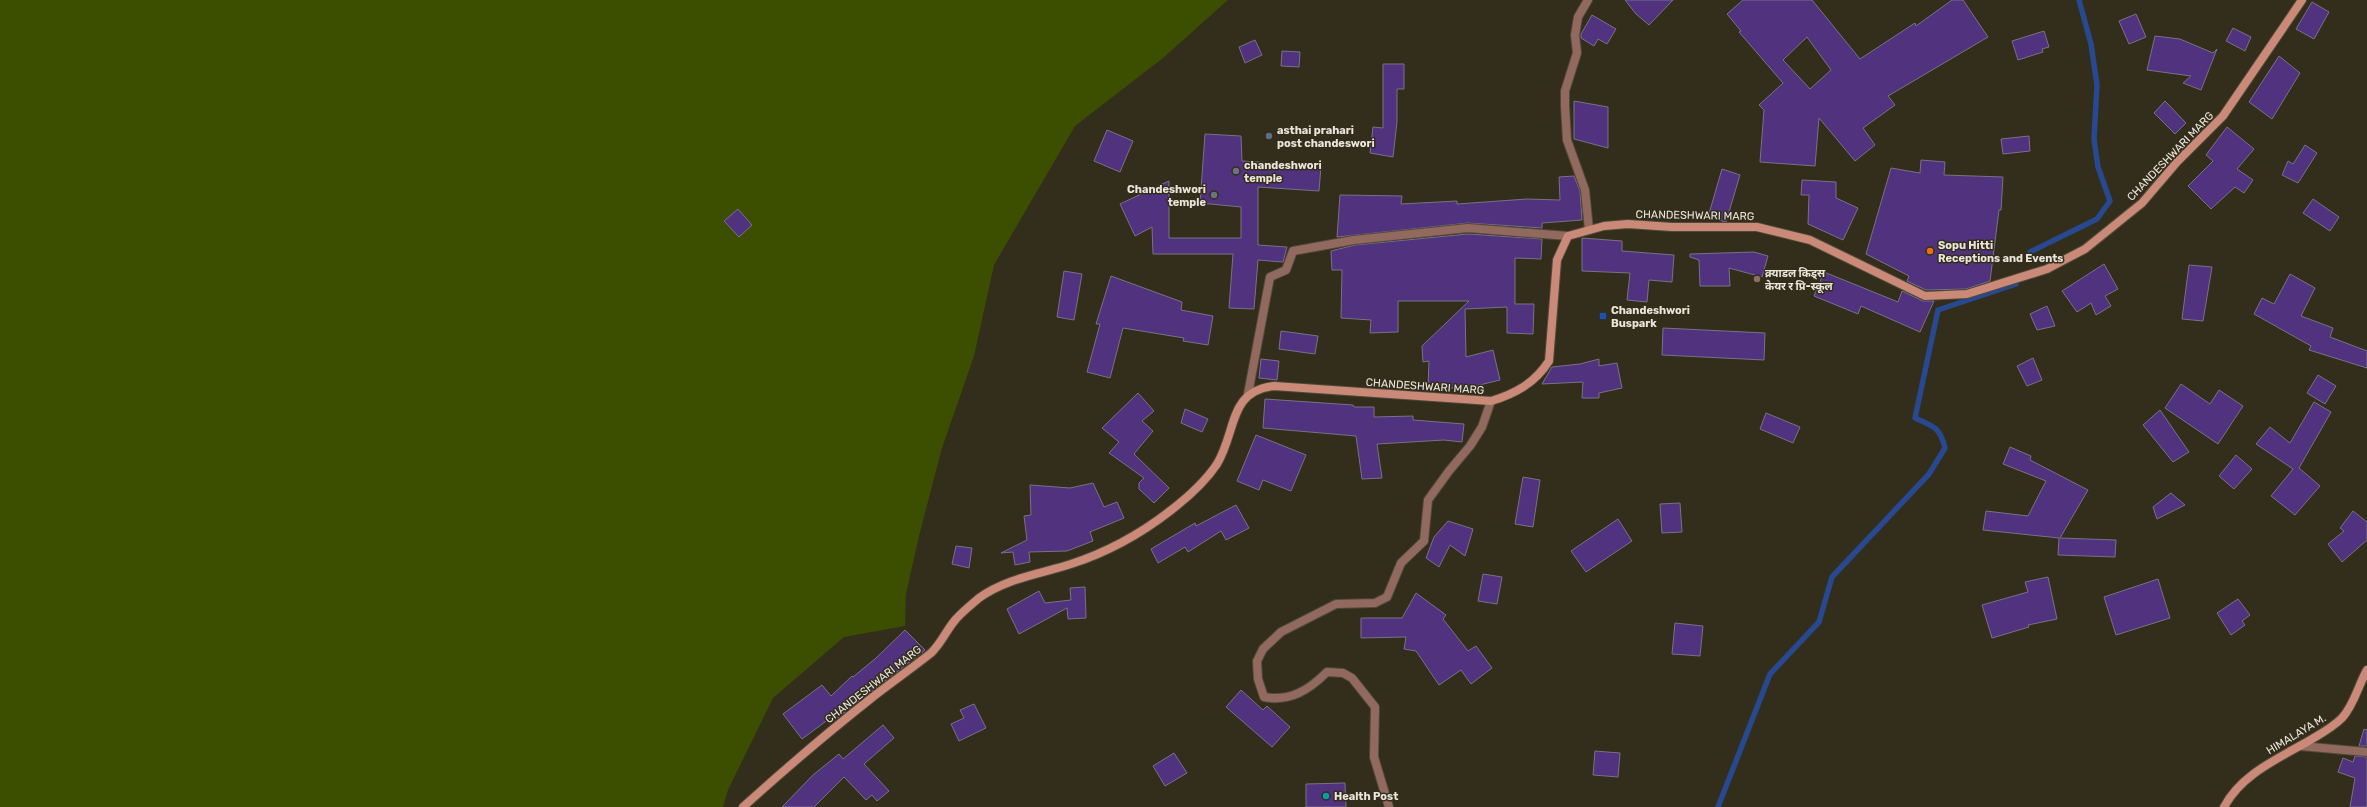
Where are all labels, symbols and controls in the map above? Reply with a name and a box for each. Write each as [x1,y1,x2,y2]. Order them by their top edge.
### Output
street label: CHANDESHWARI MARG [2124,109,2216,204]
place label: asthai prahari post chandeswori [1277,124,1375,150]
marker: asthai prahari post chandeswori [1264,131,1274,141]
place label: chandeshwori temple [1244,159,1322,185]
marker: chandeshwori temple [1231,166,1241,176]
place label: Chandeshwori temple [1127,183,1206,209]
marker: Chandeshwori temple [1209,190,1219,200]
street label: CHANDESHWARI MARG [1636,208,1754,223]
place label: Sopu Hitti Receptions and Events [1938,239,2063,265]
marker: Sopu Hitti Receptions and Events [1925,246,1935,256]
place label: क्र्याडल किड्स केयर र प्रि-स्कूल [1765,267,1834,294]
marker: क्र्याडल किड्स केयर र प्रि-स्कूल [1752,274,1762,284]
place label: Chandeshwori Buspark [1611,304,1690,330]
marker: Chandeshwori Buspark [1598,311,1608,321]
street label: CHANDESHWARI MARG [1365,376,1485,397]
street label: CHANDESHWARI MARG [823,643,924,726]
street label: HIMALAYA M. [2264,711,2329,757]
place label: Health Post [1334,790,1398,803]
marker: Health Post [1321,791,1331,801]

